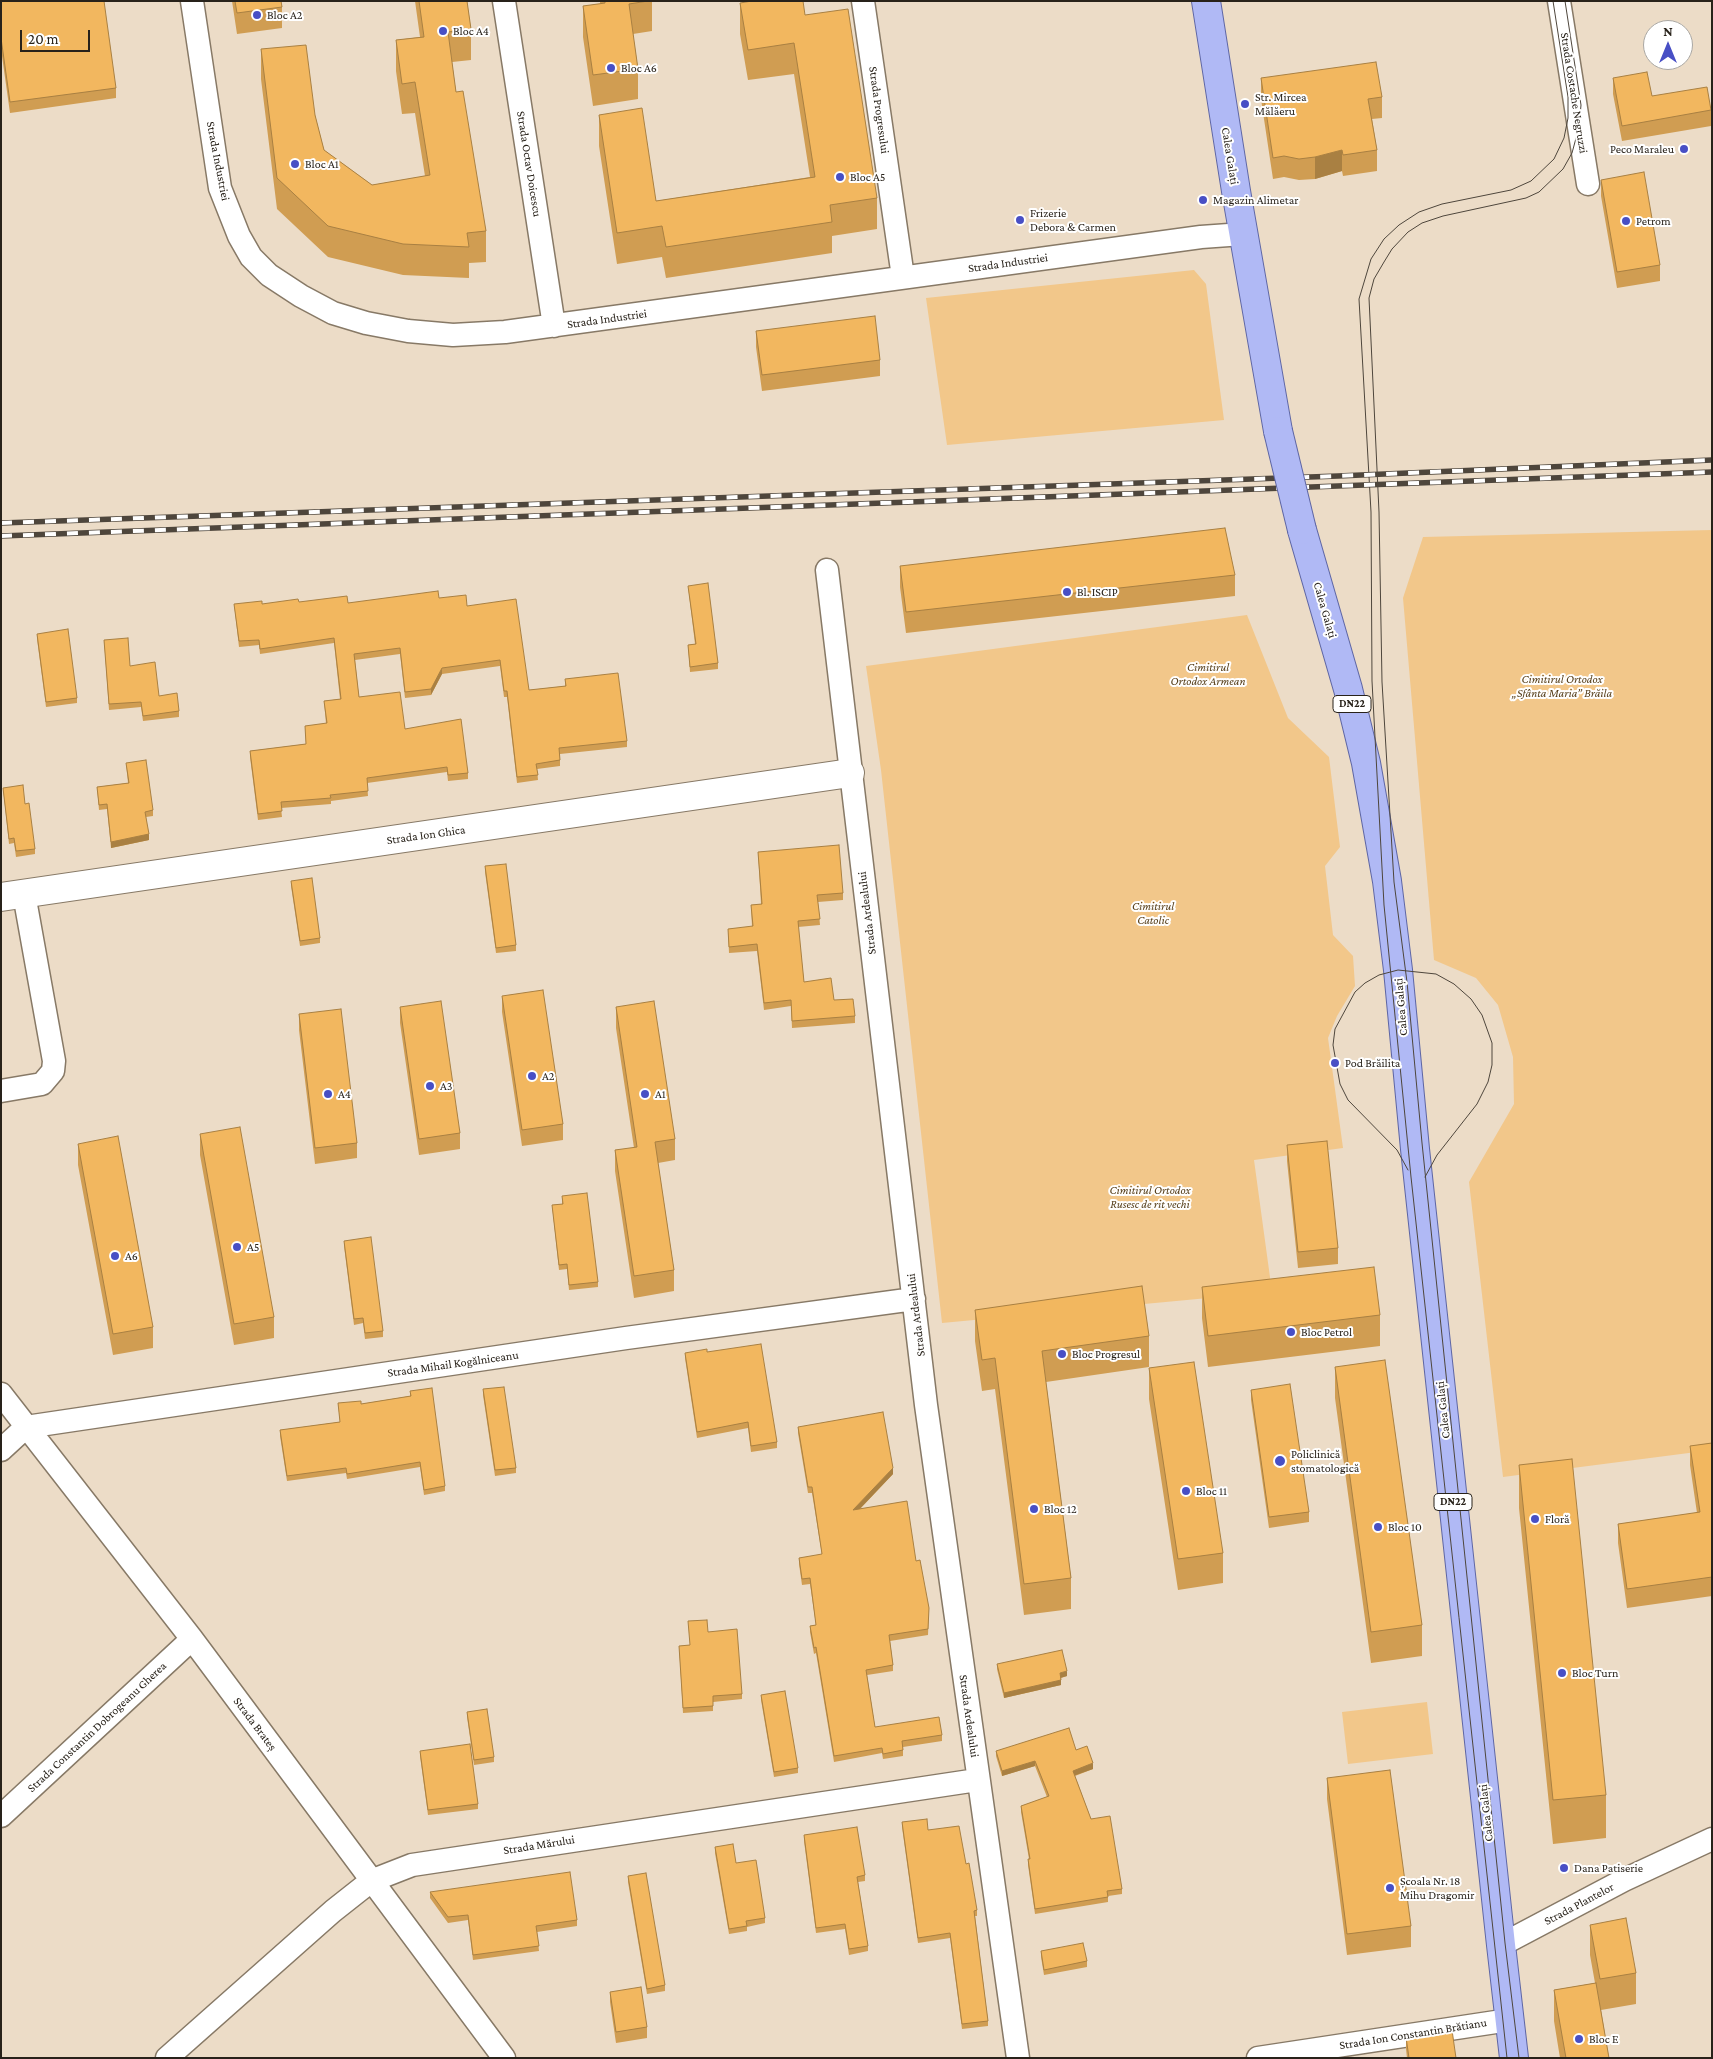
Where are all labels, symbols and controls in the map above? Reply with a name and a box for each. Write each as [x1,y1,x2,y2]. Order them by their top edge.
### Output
place label: Bloc A2 [267,8,302,22]
marker: Bloc A2 [251,9,263,21]
scale bar [22,20,92,52]
north arrow [1643,20,1693,70]
text: N [1663,23,1673,39]
place label: Bloc A4 [453,24,489,38]
marker: Bloc A4 [437,25,449,37]
text: 20 m [28,31,59,47]
street label: Strada Costache Negruzzi [1557,32,1591,154]
place label: Bloc A6 [621,61,657,75]
marker: Bloc A6 [605,62,617,74]
street label: Strada Progresului [866,65,892,155]
place label: Str. Mircea Mălăeru [1255,90,1306,118]
marker: Str. Mircea Mălăeru [1239,98,1251,110]
street label: Strada Octav Doicescu [514,110,544,218]
street label: Strada Industriei [203,120,233,202]
street label: Calea Galați [1218,126,1242,186]
place label: Peco Maraleu [1610,142,1674,156]
marker: Peco Maraleu [1678,143,1690,155]
place label: Bloc A1 [305,157,339,171]
marker: Bloc A1 [289,158,301,170]
place label: Bloc A5 [850,170,885,184]
marker: Bloc A5 [834,171,846,183]
place label: Magazin Alimetar [1213,193,1298,207]
marker: Magazin Alimetar [1197,194,1209,206]
place label: Frizerie Debora & Carmen [1030,206,1116,234]
marker: Frizerie Debora & Carmen [1014,214,1026,226]
place label: Petrom [1636,214,1671,228]
marker: Petrom [1620,215,1632,227]
street label: Strada Industriei [967,250,1049,276]
street label: Strada Industriei [566,306,648,332]
street label: Calea Galați [1310,580,1340,640]
place label: Bl. ISCIP [1077,585,1118,599]
marker: Bl. ISCIP [1061,586,1073,598]
park label: Cimitirul Ortodox Armean [1171,660,1245,688]
park label: Cimitirul Ortodox „Sfânta Maria” Brăila [1512,672,1612,700]
road number: DN22 [1333,696,1371,712]
street label: Strada Ion Ghica [386,822,466,848]
street label: Strada Ardealului [855,871,879,955]
park label: Cimitirul Catolic [1132,899,1174,927]
street label: Calea Galați [1391,978,1411,1036]
place label: Pod Brăilita [1345,1056,1400,1070]
marker: Pod Brăilita [1329,1057,1341,1069]
place label: A2 [542,1069,555,1083]
marker: A2 [526,1070,538,1082]
place label: A3 [440,1079,452,1093]
marker: A3 [424,1080,436,1092]
place label: A4 [338,1087,351,1101]
place label: A1 [655,1087,666,1101]
marker: A4 [322,1088,334,1100]
marker: A1 [639,1088,651,1100]
park label: Cimitirul Ortodox Rusesc de rit vechi [1109,1183,1191,1211]
place label: A5 [247,1240,259,1254]
marker: A5 [231,1241,243,1253]
place label: A6 [125,1249,138,1263]
marker: A6 [109,1250,121,1262]
street label: Strada Ardealului [904,1273,928,1357]
place label: Bloc Petrol [1301,1325,1352,1339]
marker: Bloc Petrol [1285,1326,1297,1338]
place label: Bloc Progresul [1072,1347,1140,1361]
street label: Strada Mihail Kogălniceanu [387,1348,519,1380]
marker: Bloc Progresul [1056,1348,1068,1360]
street label: Calea Galați [1433,1381,1453,1439]
place label: Policlinică stomatologică [1291,1447,1359,1475]
marker: Policlinică stomatologică [1273,1454,1287,1468]
place label: Bloc 11 [1196,1484,1227,1498]
marker: Bloc 11 [1180,1485,1192,1497]
road number: DN22 [1434,1494,1472,1510]
place label: Bloc 12 [1044,1502,1077,1516]
marker: Bloc 12 [1028,1503,1040,1515]
place label: Floră [1545,1512,1570,1526]
marker: Floră [1529,1513,1541,1525]
place label: Bloc 10 [1388,1520,1422,1534]
marker: Bloc 10 [1372,1521,1384,1533]
street label: Strada Constantin Dobrogeanu Gherea [24,1659,170,1795]
place label: Bloc Turn [1572,1666,1618,1680]
marker: Bloc Turn [1556,1667,1568,1679]
street label: Strada Ardealului [956,1674,982,1758]
street label: Strada Brateș [230,1694,280,1754]
street label: Calea Galați [1476,1784,1496,1842]
street label: Strada Mărului [502,1832,576,1858]
place label: Dana Patiserie [1574,1861,1643,1875]
marker: Dana Patiserie [1558,1862,1570,1874]
place label: Școala Nr. 18 Mihu Dragomir [1400,1874,1474,1902]
street label: Strada Plantelor [1542,1880,1616,1928]
marker: Școala Nr. 18 Mihu Dragomir [1384,1882,1396,1894]
street label: Strada Ion Constantin Brătianu [1338,2015,1488,2053]
place label: Bloc E [1589,2032,1618,2046]
marker: Bloc E [1573,2033,1585,2045]

